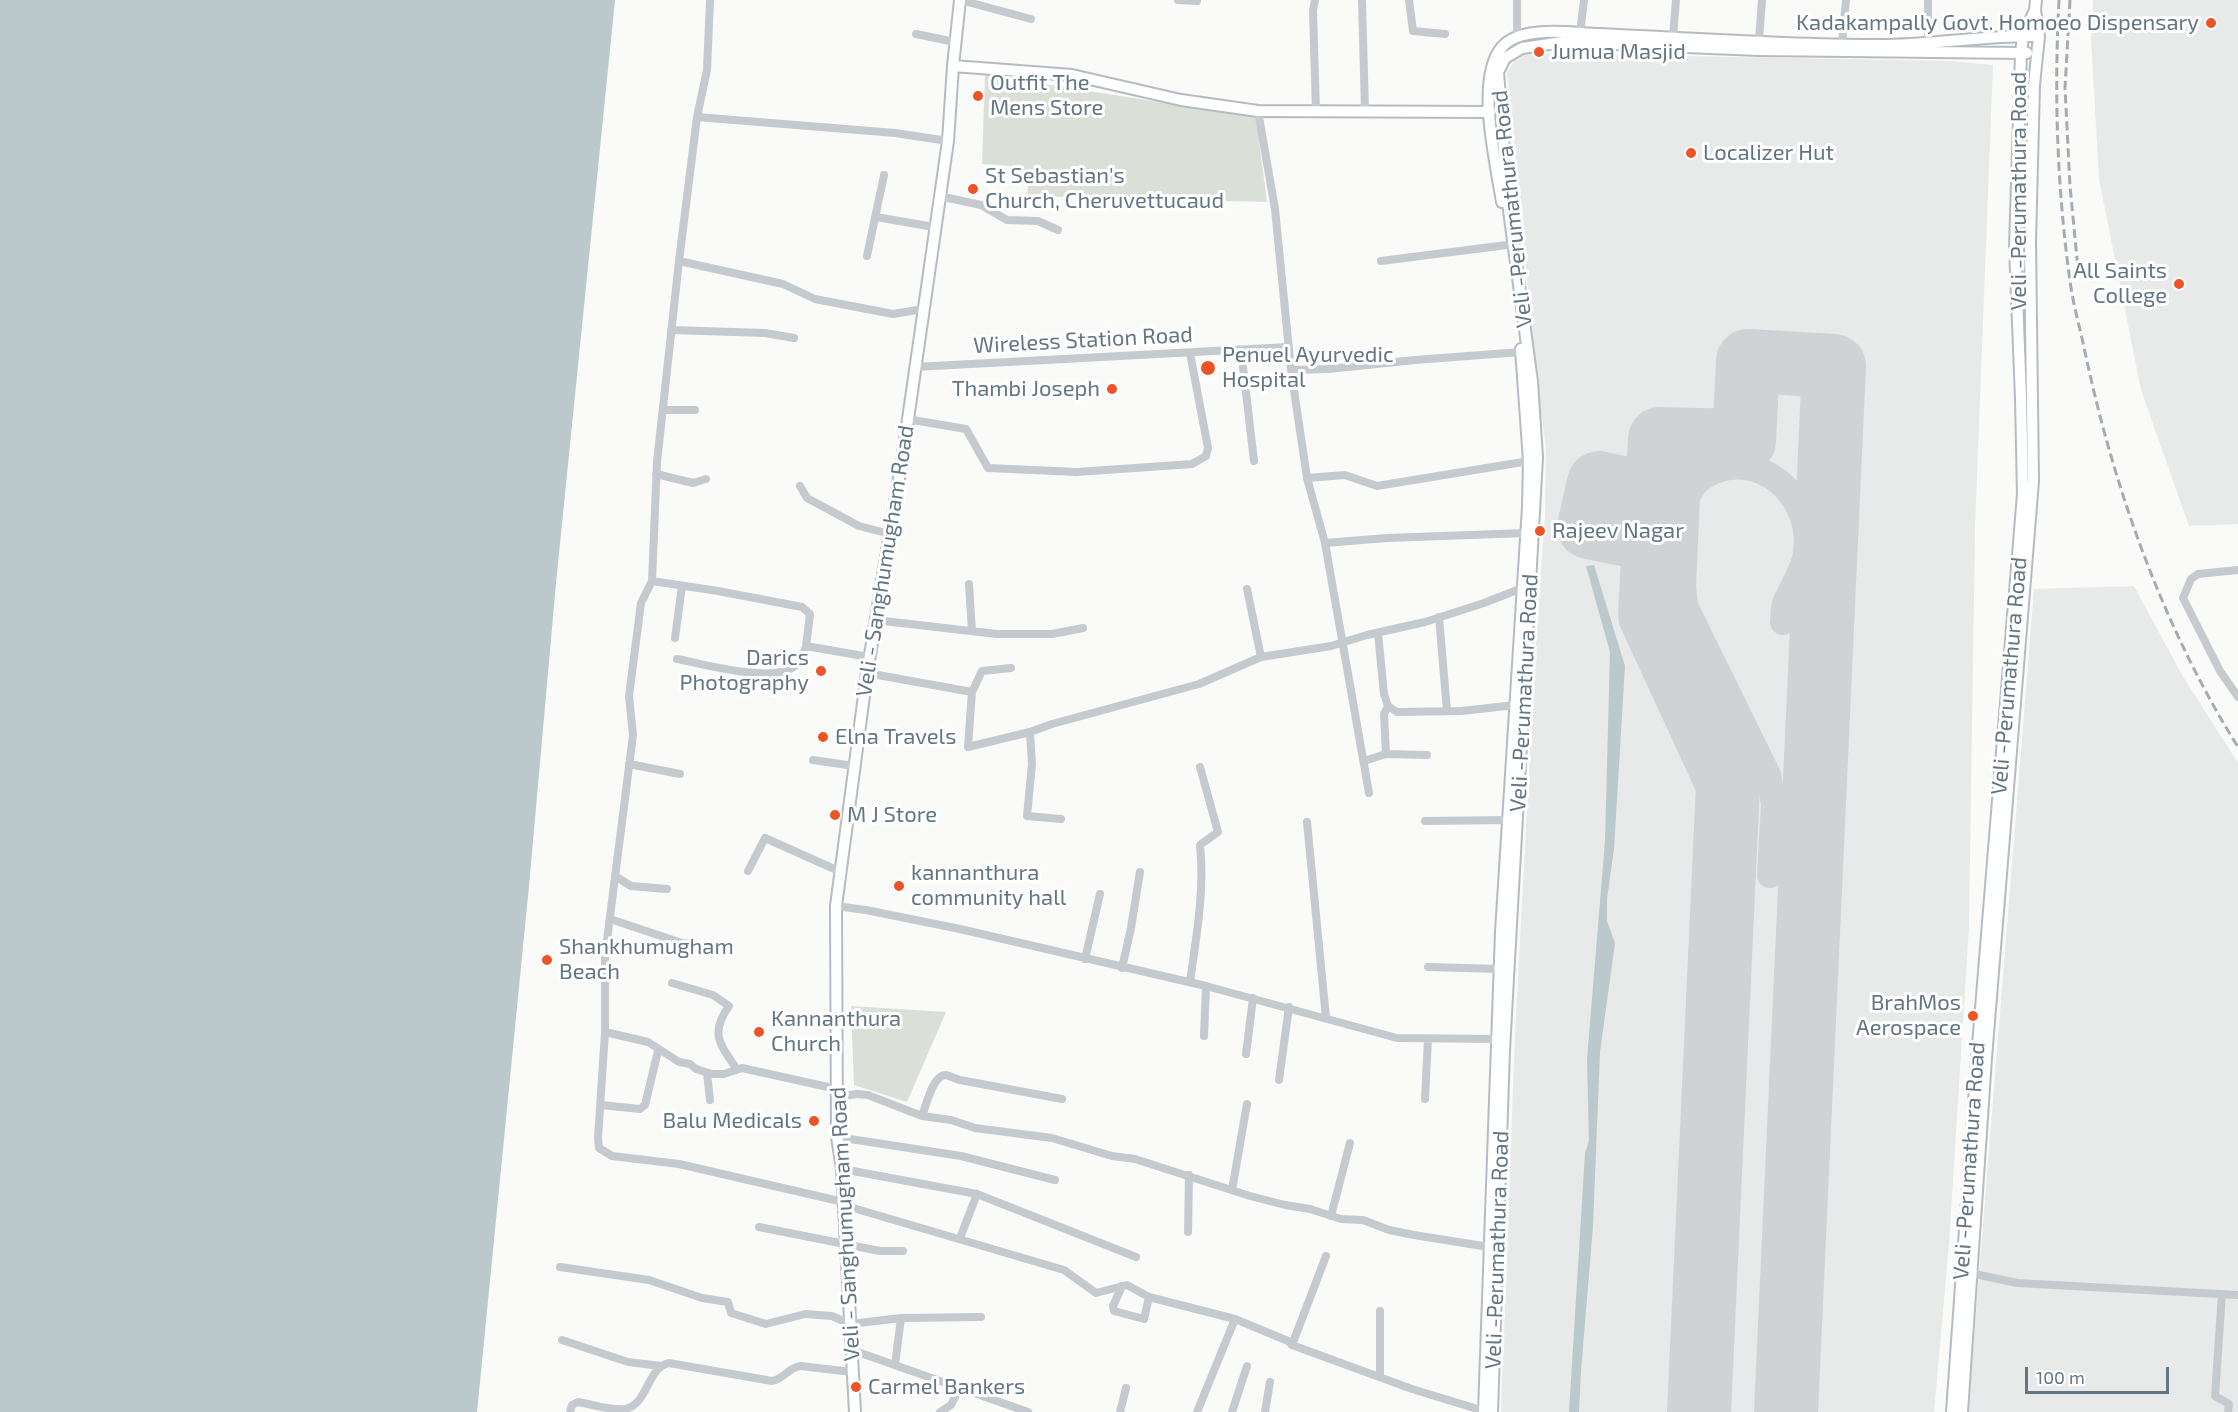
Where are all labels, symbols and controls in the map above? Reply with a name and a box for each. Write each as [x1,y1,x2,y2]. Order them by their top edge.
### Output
place label: Kadakampally Govt. Homoeo Dispensary [1796,10,2199,36]
marker: Kadakampally Govt. Homoeo Dispensary [2204,16,2218,30]
place label: Jumua Masjid [1551,39,1686,65]
marker: Jumua Masjid [1532,45,1546,59]
place label: Outfit The Mens Store [990,70,1103,122]
street label: Veli -Perumathura Road [2006,72,2032,310]
marker: Outfit The Mens Store [971,89,985,103]
street label: Veli -Perumathura Road [1486,89,1538,329]
place label: Localizer Hut [1703,140,1834,166]
marker: Localizer Hut [1684,146,1698,160]
place label: St Sebastian's Church, Cheruvettucaud [985,163,1224,214]
marker: St Sebastian's Church, Cheruvettucaud [966,182,980,196]
place label: All Saints College [2073,258,2167,310]
marker: All Saints College [2172,277,2186,291]
street label: Wireless Station Road [973,321,1193,359]
place label: Penuel Ayurvedic Hospital [1222,342,1394,394]
marker: Penuel Ayurvedic Hospital [1199,359,1217,377]
place label: Thambi Joseph [952,376,1100,402]
marker: Thambi Joseph [1105,382,1119,396]
street label: Veli - Sanghumugham Road [850,423,920,699]
place label: Rajeev Nagar [1552,518,1684,544]
marker: Rajeev Nagar [1533,524,1547,538]
street label: Veli -Perumathura Road [1985,556,2033,796]
street label: Veli -Perumathura Road [1505,573,1543,813]
place label: Darics Photography [680,645,809,696]
marker: Darics Photography [814,664,828,678]
place label: Elna Travels [835,724,956,750]
marker: Elna Travels [816,730,830,744]
place label: M J Store [847,802,937,828]
marker: M J Store [828,808,842,822]
place label: kannanthura community hall [911,860,1066,912]
marker: kannanthura community hall [892,879,906,893]
place label: Shankhumugham Beach [559,934,734,986]
marker: Shankhumugham Beach [540,953,554,967]
place label: BrahMos Aerospace [1856,990,1961,1042]
place label: Kannanthura Church [771,1006,901,1058]
marker: BrahMos Aerospace [1966,1009,1980,1023]
marker: Kannanthura Church [752,1025,766,1039]
street label: Veli -Perumathura Road [1948,1041,1990,1281]
street label: Veli - Sanghumugham Road [825,1086,865,1362]
place label: Balu Medicals [663,1108,802,1134]
marker: Balu Medicals [807,1114,821,1128]
street label: Veli -Perumathura Road [1480,1130,1514,1370]
scale bar [2028,1355,2172,1393]
text: 100 m [2036,1366,2085,1388]
place label: Carmel Bankers [868,1374,1025,1400]
marker: Carmel Bankers [849,1380,863,1394]

